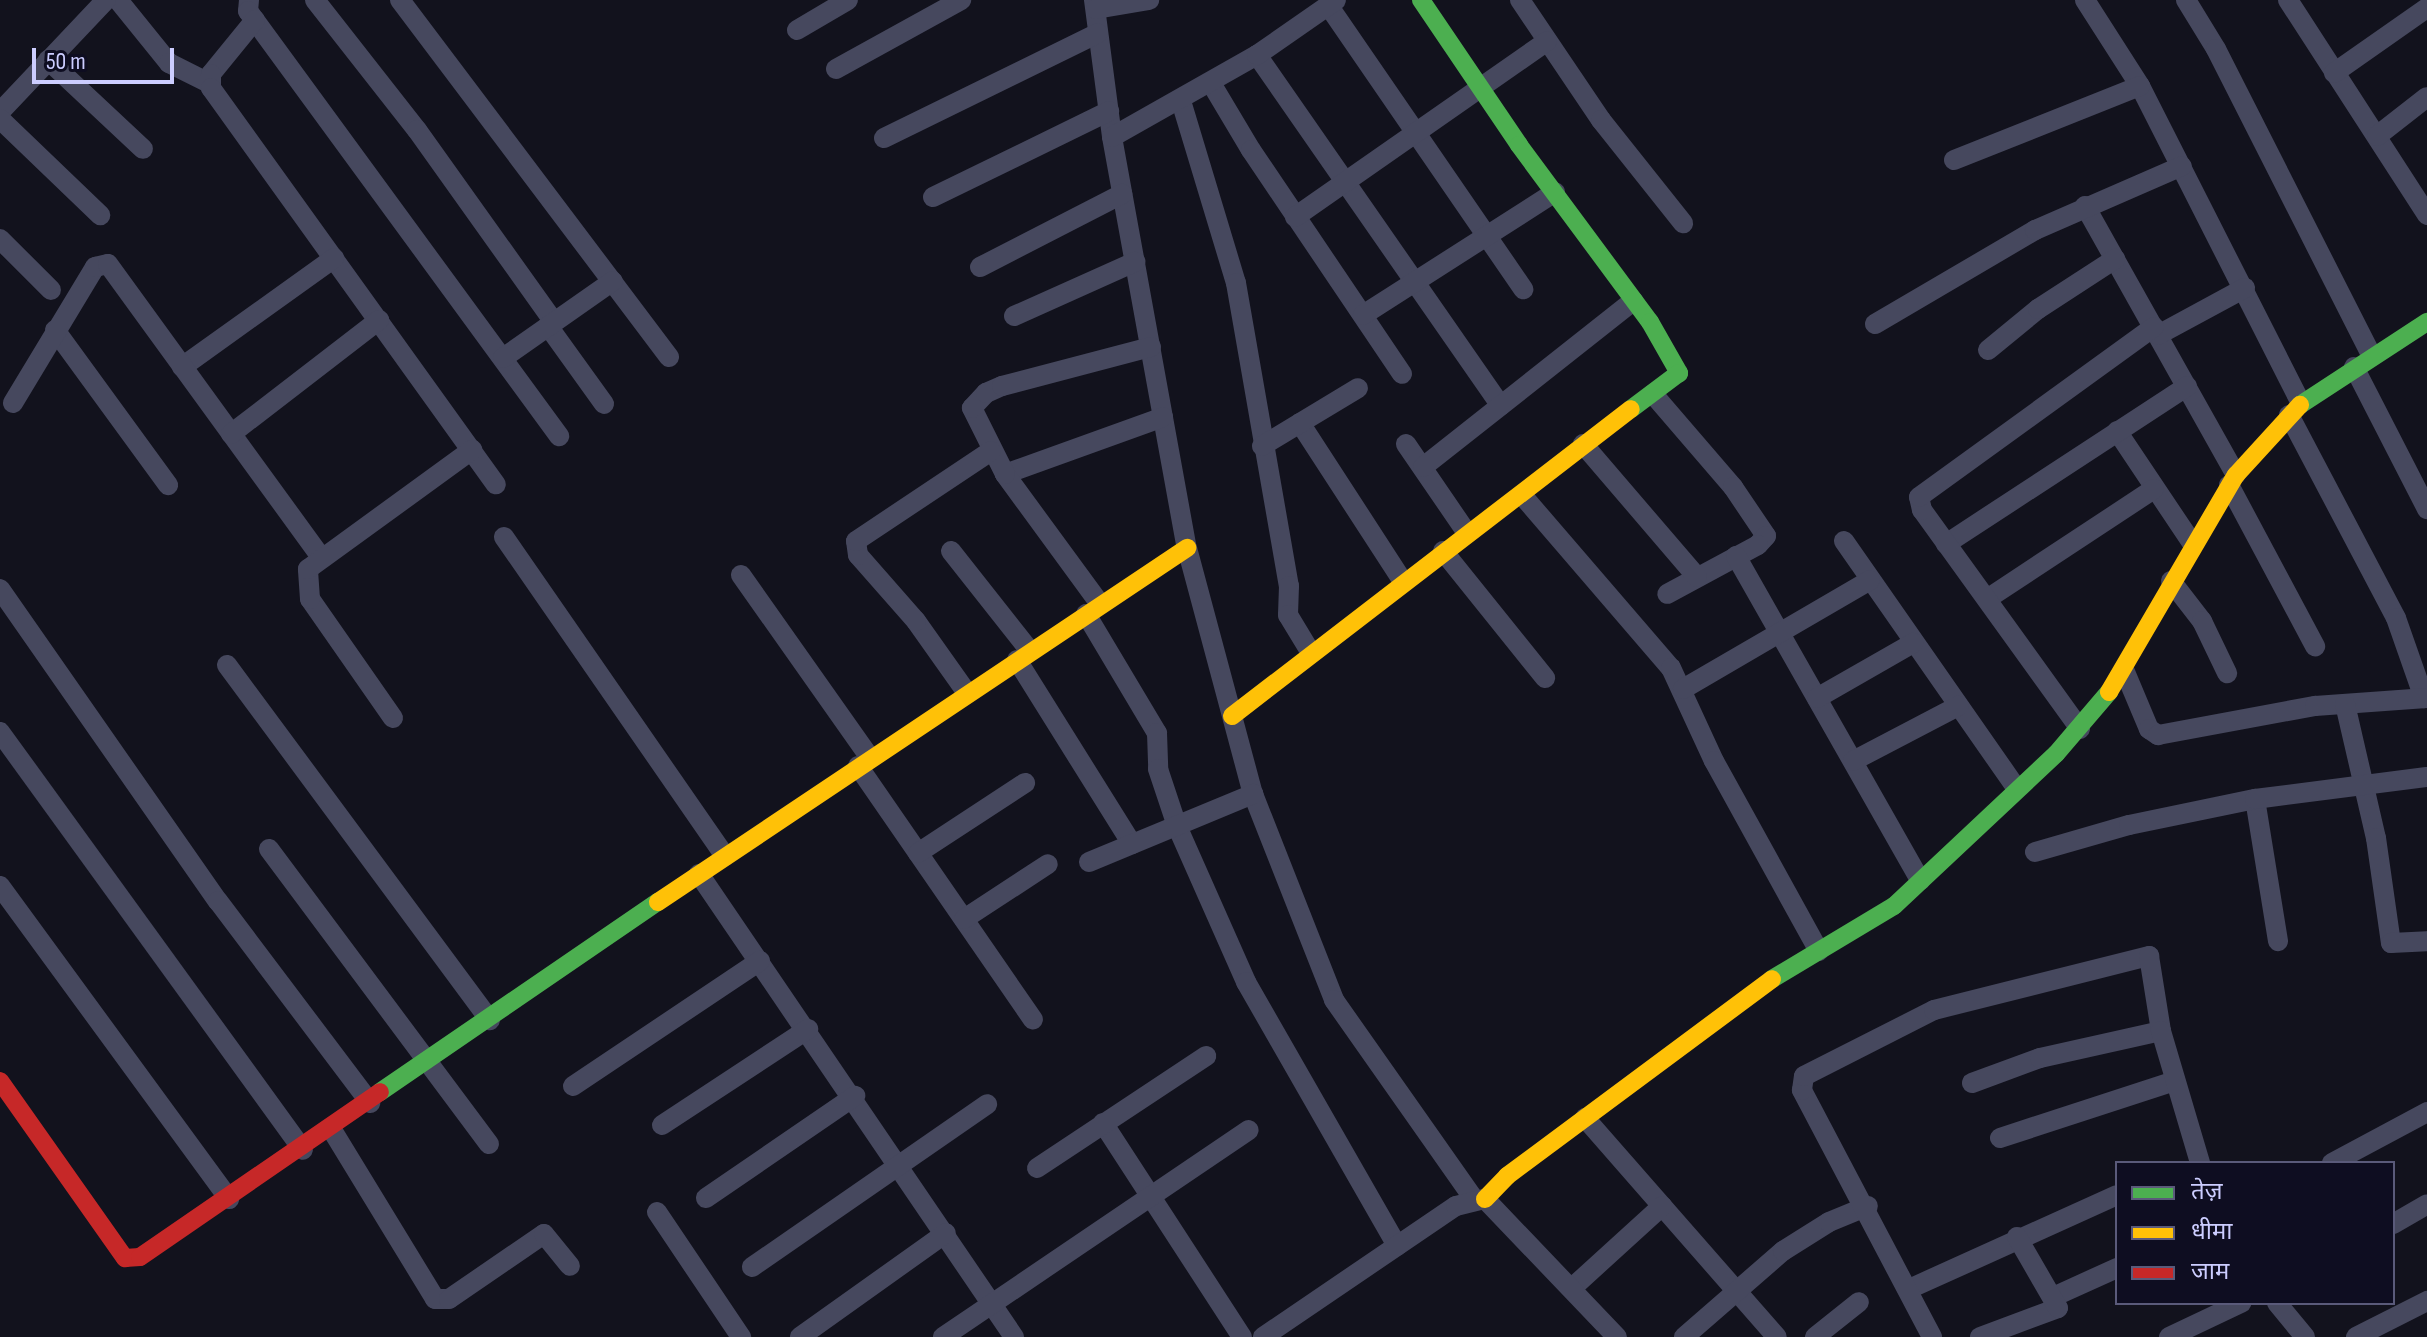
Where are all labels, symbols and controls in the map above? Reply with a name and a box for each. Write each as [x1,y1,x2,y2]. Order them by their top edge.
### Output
scale bar [36,32,178,82]
text: 50 m [46,47,86,76]
legend [2115,1161,2395,1305]
text: तेज़ [2191,1177,2223,1206]
text: धीमा [2191,1217,2233,1246]
text: जाम [2191,1257,2229,1286]

